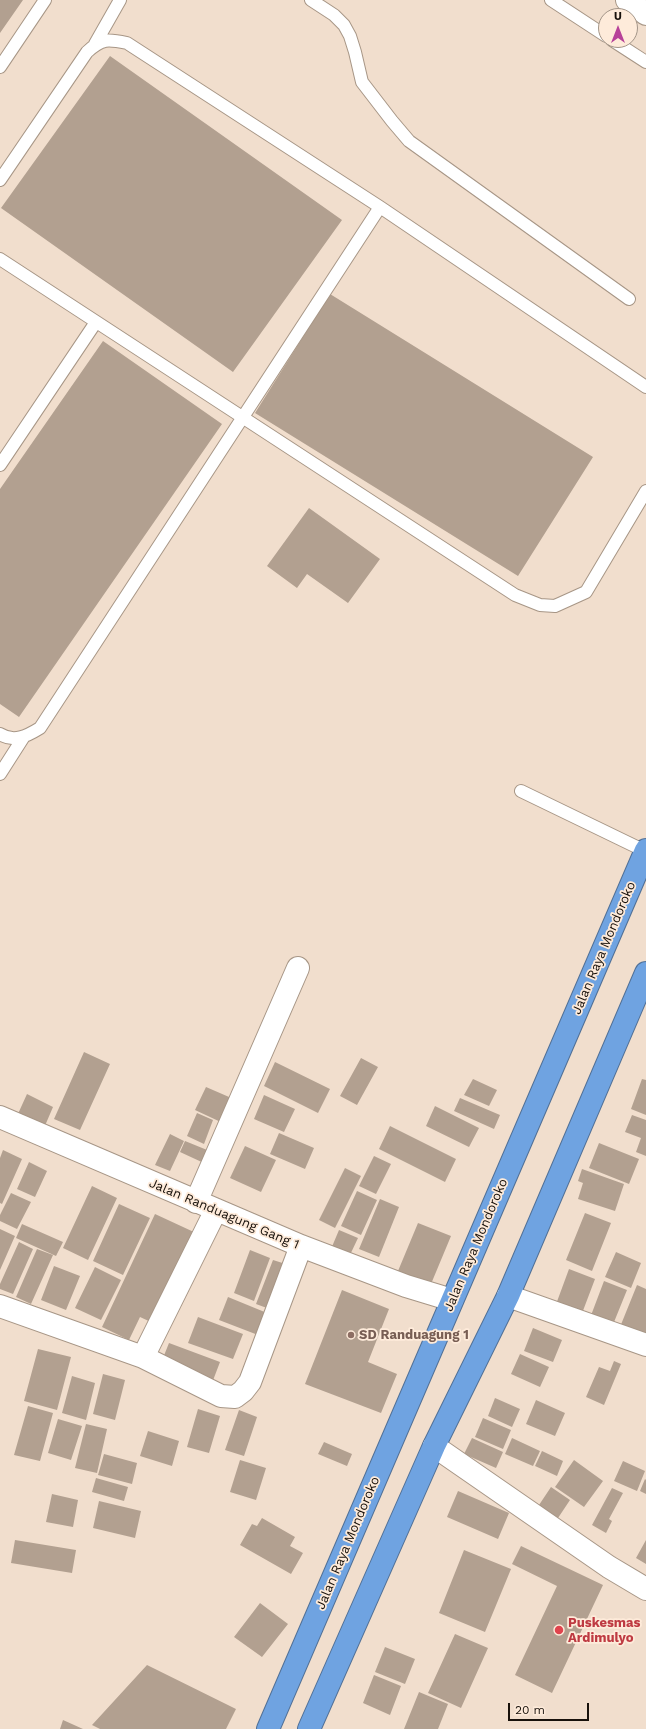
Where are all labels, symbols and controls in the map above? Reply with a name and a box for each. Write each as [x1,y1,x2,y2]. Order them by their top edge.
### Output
north arrow [598,8,638,48]
text: U [614,10,622,23]
street label: Jalan Raya Mondoroko [569,879,639,1017]
street label: Jalan Randuagung Gang 1 [147,1175,301,1253]
street label: Jalan Raya Mondoroko [441,1176,511,1314]
place label: SD Randuagung 1 [359,1327,469,1343]
marker: SD Randuagung 1 [346,1330,356,1340]
street label: Jalan Raya Mondoroko [313,1474,383,1612]
place label: Puskesmas Ardimulyo [568,1615,641,1646]
marker: Puskesmas Ardimulyo [553,1624,565,1636]
scale bar [510,1695,591,1721]
text: 20 m [515,1703,545,1717]

